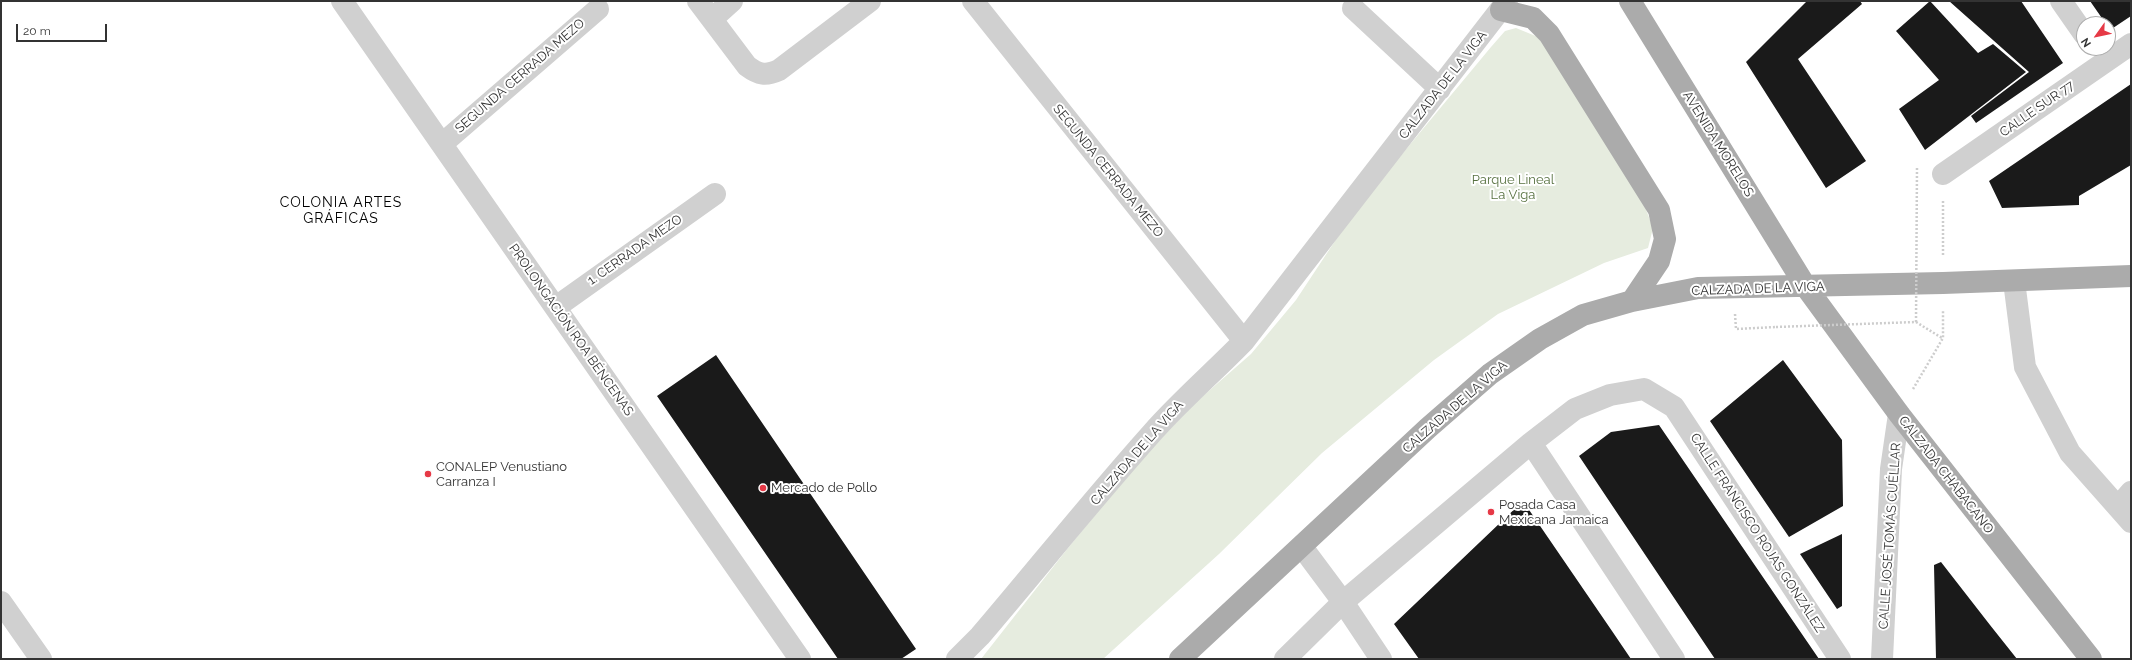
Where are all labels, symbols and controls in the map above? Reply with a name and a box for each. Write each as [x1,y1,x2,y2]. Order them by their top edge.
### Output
street label: SEGUNDA CERRADA MEZO [452,15,588,137]
scale bar [18,16,109,42]
north arrow [2076,16,2116,56]
text: 20 m [23,24,51,38]
street label: CALZADA DE LA VIGA [1396,28,1490,142]
text: N [2079,35,2094,49]
street label: CALLE SUR 77 [1997,78,2077,140]
street label: AVENIDA MORELOS [1679,88,1757,200]
street label: SEGUNDA CERRADA MEZO [1050,101,1166,241]
park label: Parque Lineal La Viga [1472,172,1554,203]
district label: COLONIA ARTES GRÁFICAS [280,195,402,228]
street label: 1. CERRADA MEZO [585,211,685,289]
street label: PROLONGACIÓN ROA BÉNCENAS [505,241,637,419]
street label: CALZADA DE LA VIGA [1691,279,1825,299]
street label: CALZADA DE LA VIGA [1399,357,1511,457]
street label: CALZADA DE LA VIGA [1087,397,1187,509]
street label: CALZADA CHABACANO [1895,413,1997,537]
street label: CALLE FRANCISCO ROJAS GONZÁLEZ [1687,430,1827,636]
street label: CALLE JOSÉ TOMÁS CUÉLLAR [1876,442,1904,630]
place label: CONALEP Venustiano Carranza I [436,459,567,490]
marker: CONALEP Venustiano Carranza I [423,469,433,479]
place label: Mercado de Pollo [771,480,877,496]
marker: Mercado de Pollo [758,483,768,493]
place label: Posada Casa Mexicana Jamaica [1499,497,1609,528]
marker: Posada Casa Mexicana Jamaica [1486,507,1496,517]

